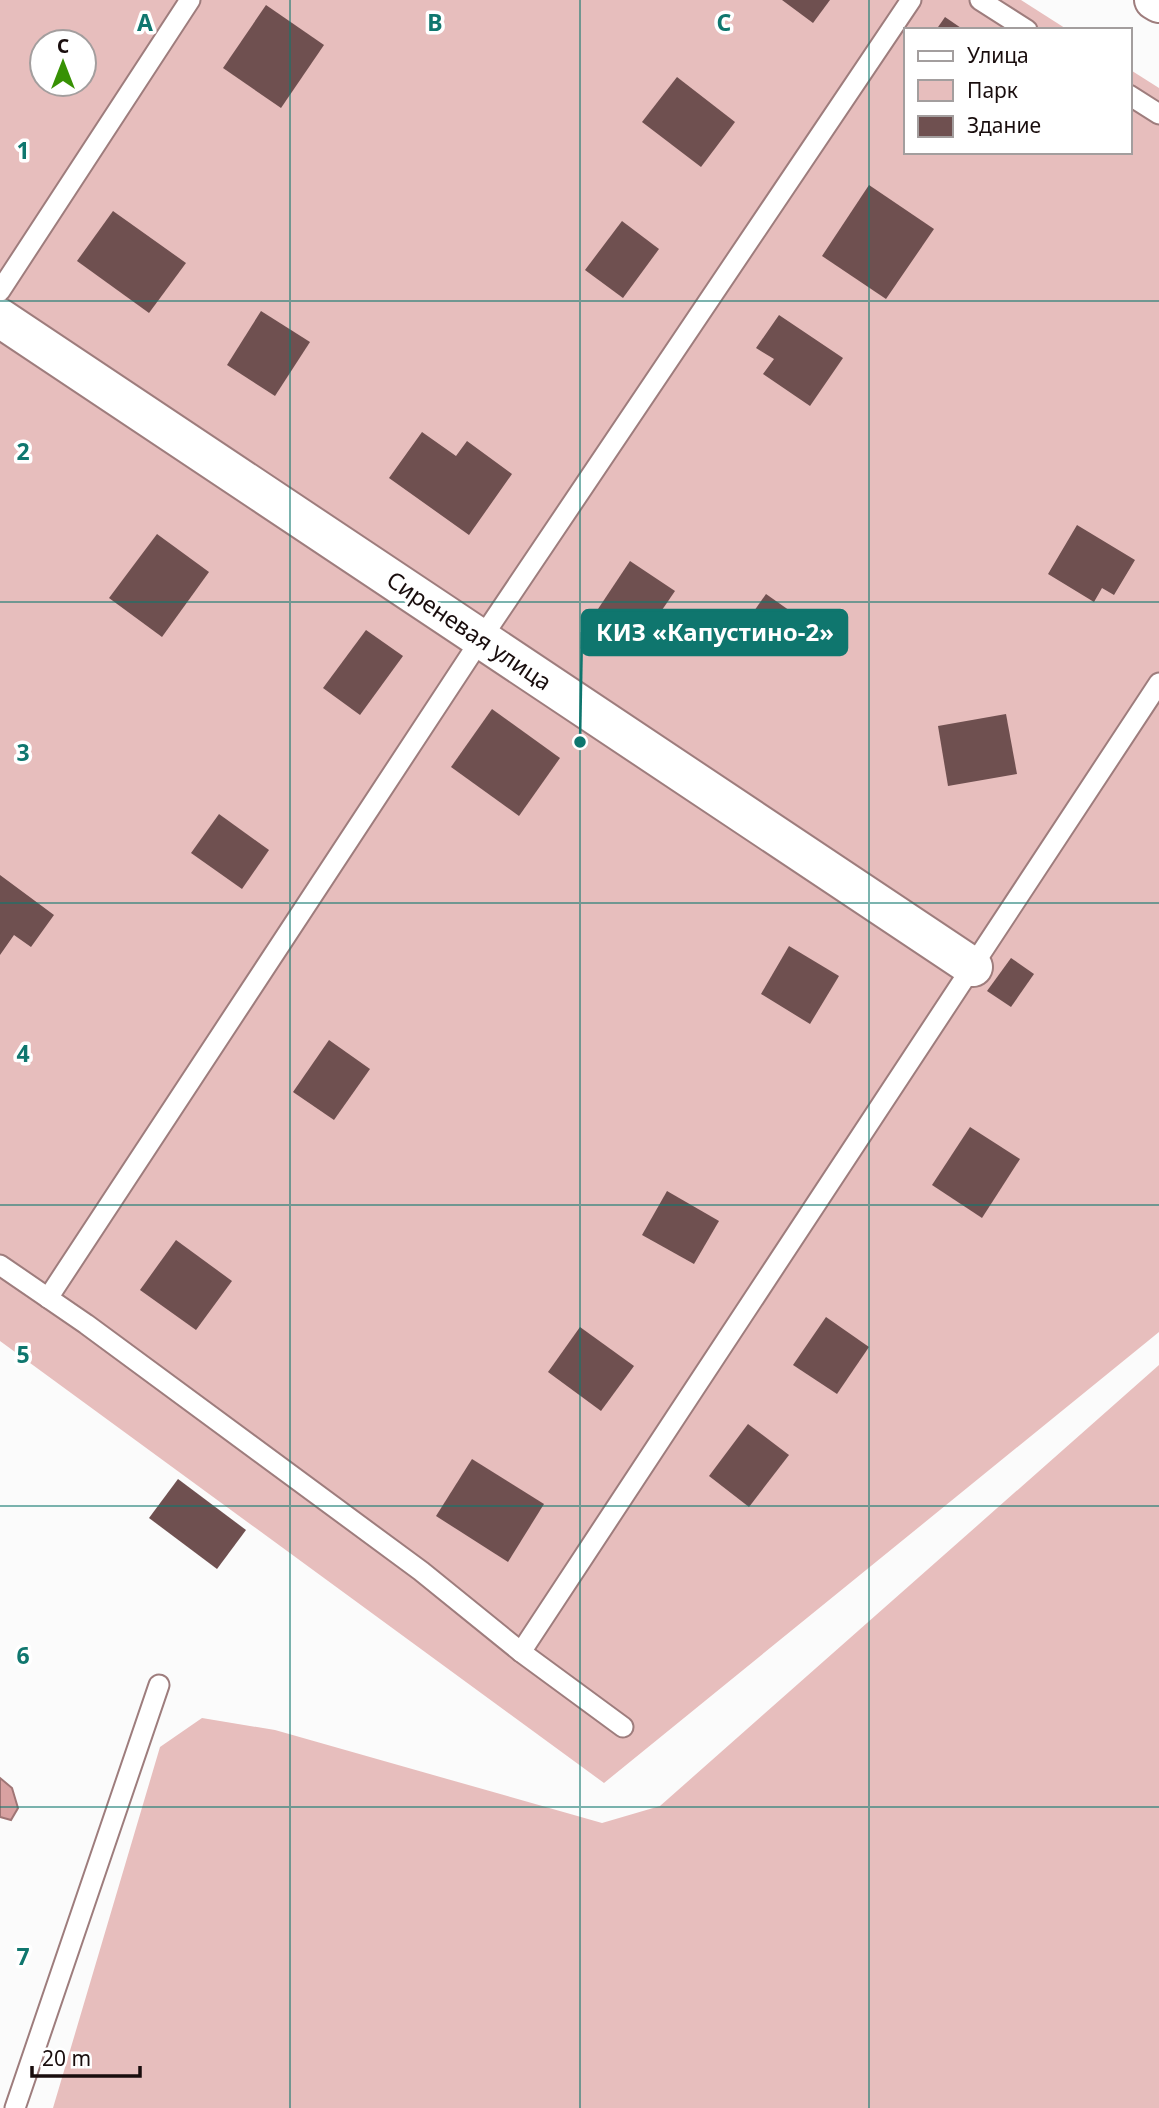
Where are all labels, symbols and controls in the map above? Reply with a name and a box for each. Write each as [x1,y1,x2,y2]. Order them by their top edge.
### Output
text: A [137,6,153,38]
text: B [427,6,443,38]
text: C [717,6,732,38]
north arrow [28,28,98,98]
legend [904,28,1131,154]
text: С [57,33,69,59]
text: Улица [967,41,1029,69]
text: Парк [967,76,1018,104]
text: Здание [967,111,1041,139]
text: 1 [16,134,30,166]
text: 2 [16,435,30,467]
street label: Сиреневая улица [381,563,558,697]
callout: КИЗ «Капустино-2» [582,610,847,655]
text: КИЗ «Капустино-2» [596,615,834,648]
text: 3 [16,736,30,768]
text: 4 [16,1037,30,1069]
text: 5 [16,1338,30,1370]
text: 6 [16,1639,30,1671]
text: 7 [16,1940,30,1972]
scale bar [32,2035,140,2078]
text: 20 m [42,2044,91,2072]

